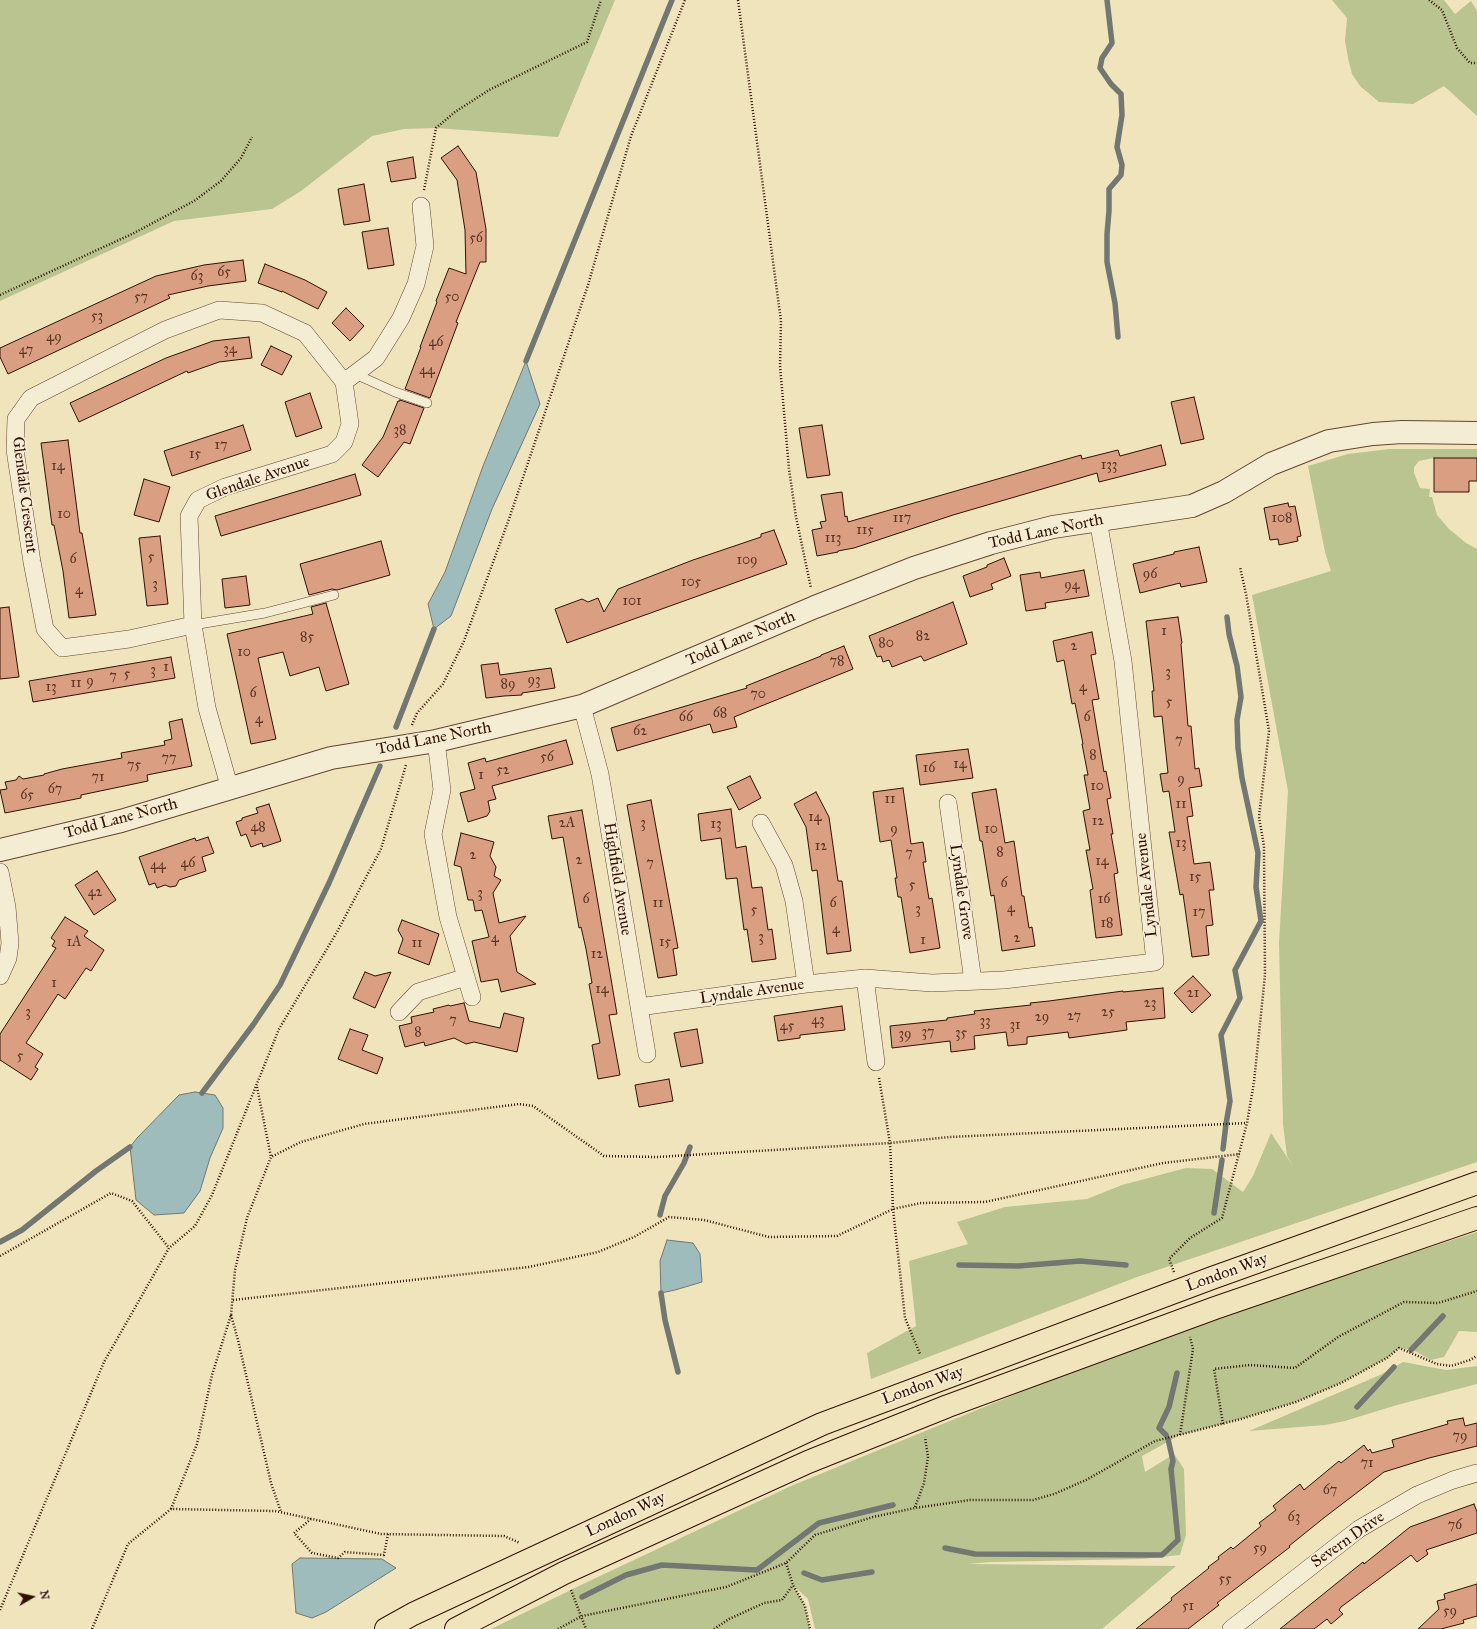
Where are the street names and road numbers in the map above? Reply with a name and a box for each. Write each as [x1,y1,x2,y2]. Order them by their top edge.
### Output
street label: Glendale Crescent [7,436,41,554]
street label: Glendale Avenue [204,452,312,506]
street label: Todd Lane North [987,510,1105,554]
street label: Todd Lane North [684,607,798,671]
street label: Todd Lane North [375,718,493,760]
street label: Todd Lane North [62,795,180,843]
street label: Highfield Avenue [599,821,635,937]
street label: Lyndale Avenue [1132,832,1162,938]
street label: Lyndale Grove [945,843,977,941]
street label: Lyndale Avenue [699,975,805,1009]
street label: London Way [1184,1249,1270,1297]
street label: London Way [880,1362,966,1410]
street label: London Way [583,1488,669,1542]
street label: Severn Drive [1308,1508,1388,1572]

